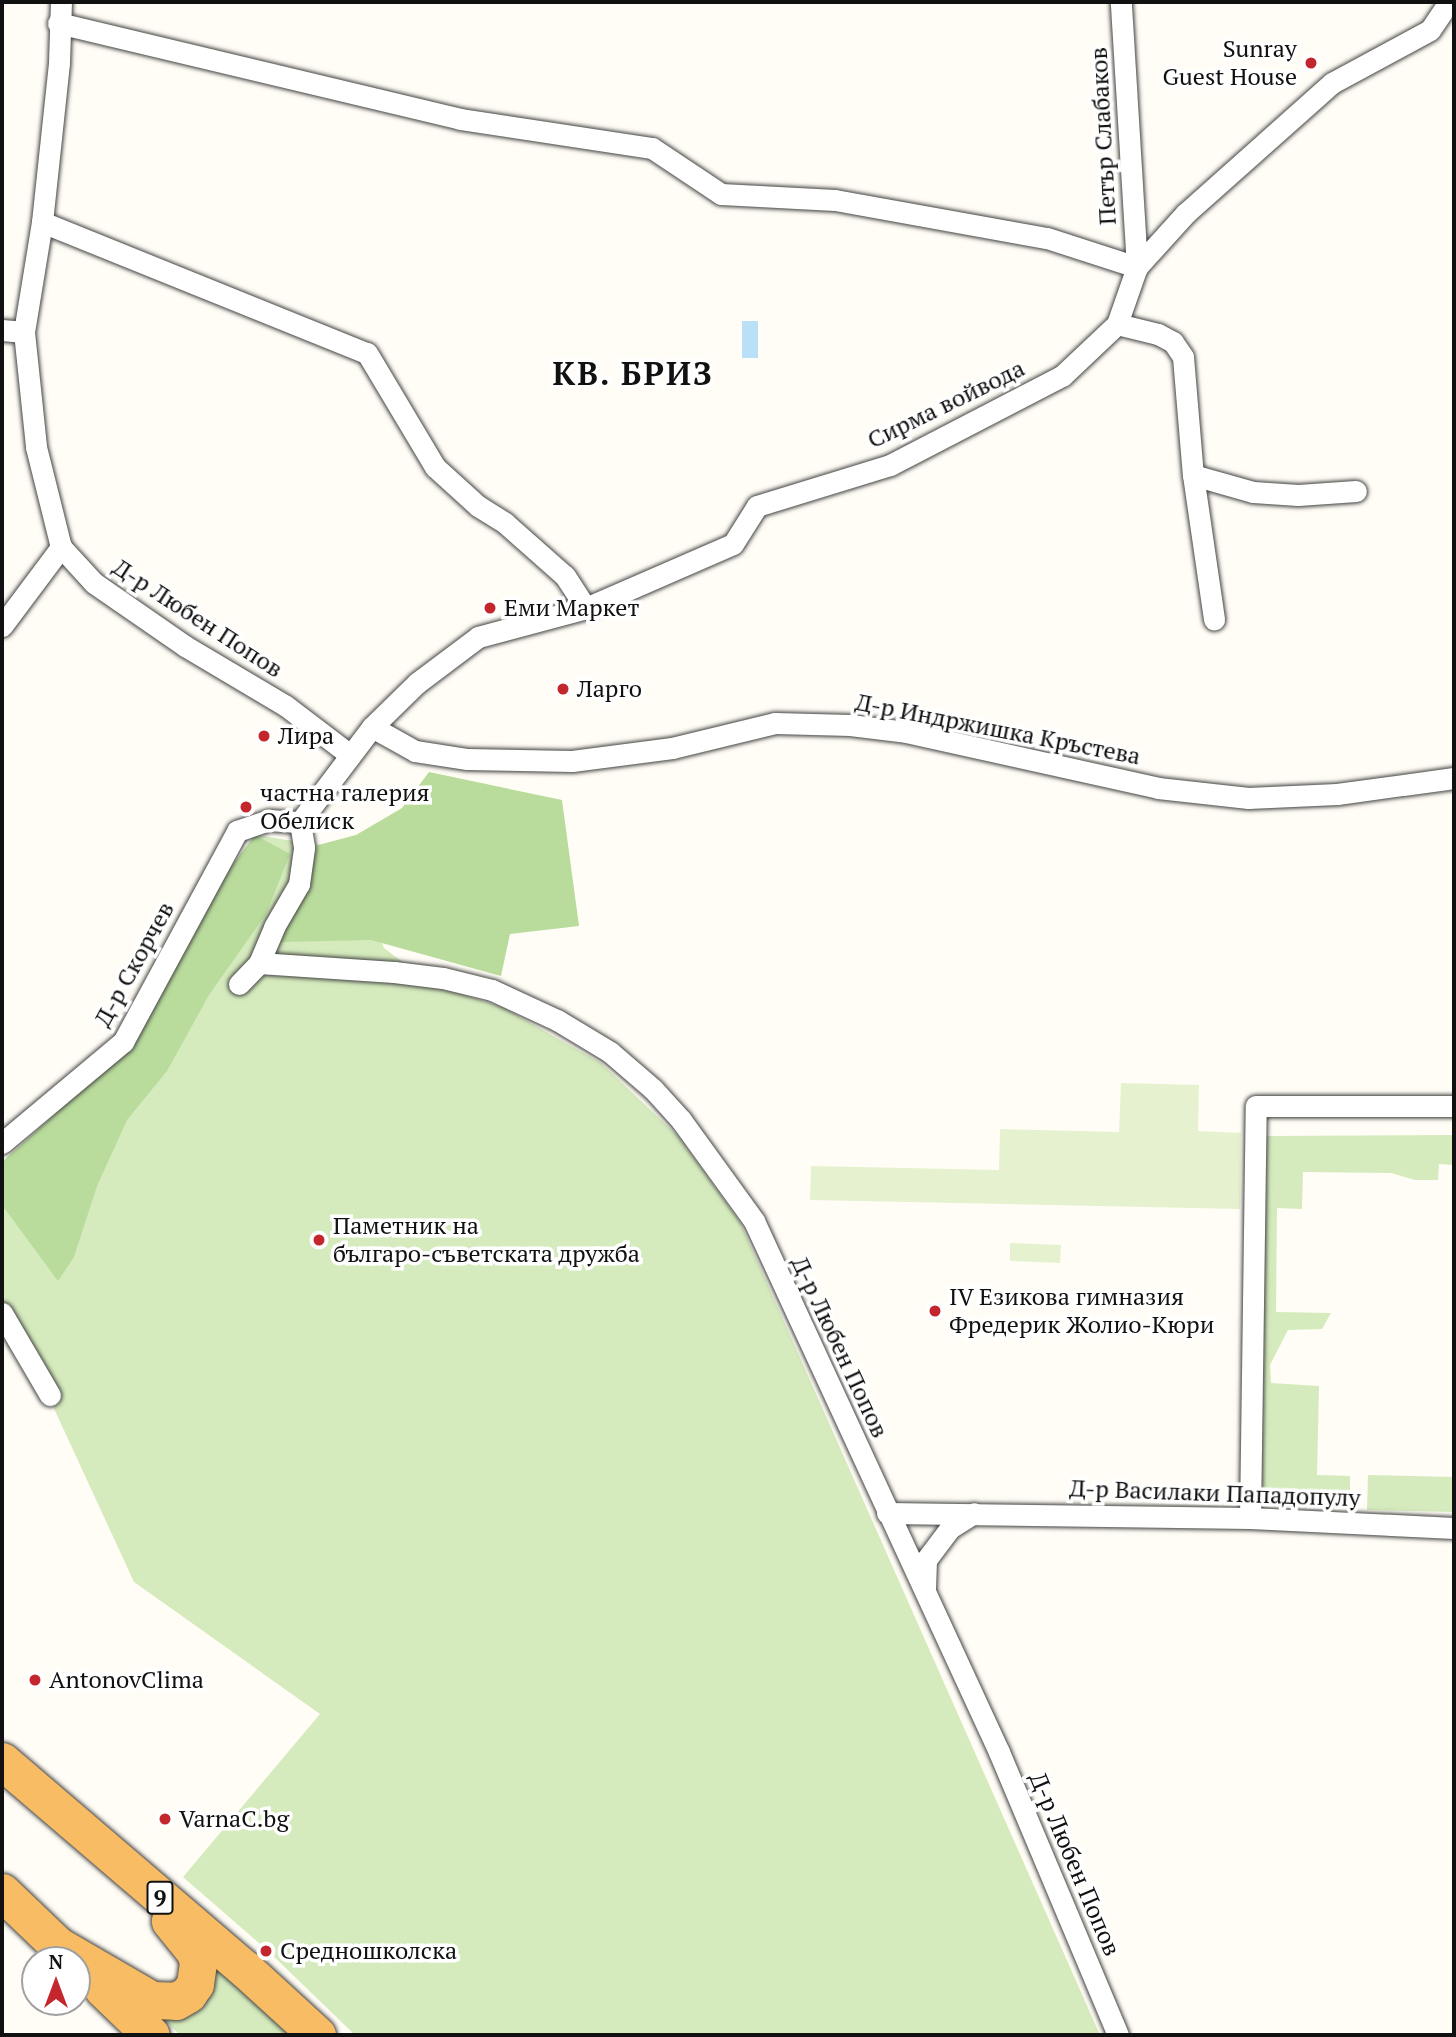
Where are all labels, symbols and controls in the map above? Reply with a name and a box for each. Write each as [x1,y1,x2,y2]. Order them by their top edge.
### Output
place label: Sunray Guest House [1163,35,1297,91]
street label: Петър Слабаков [1084,46,1122,226]
marker: Sunray Guest House [1303,55,1319,71]
district label: КВ. БРИЗ [553,354,713,392]
street label: Сирма войвода [863,354,1029,454]
street label: Д-р Любен Попов [108,552,288,684]
place label: Еми Маркет [504,594,639,622]
marker: Еми Маркет [482,600,498,616]
place label: Ларго [577,675,642,703]
marker: Ларго [555,681,571,697]
street label: Д-р Индржишка Кръстева [853,687,1143,771]
place label: Лира [278,722,334,750]
marker: Лира [256,728,272,744]
place label: частна галерия Обелиск [260,779,429,835]
marker: частна галерия Обелиск [238,799,254,815]
street label: Д-р Скорчев [88,897,180,1031]
place label: Паметник на българо-съветската дружба [333,1212,640,1268]
marker: Паметник на българо-съветската дружба [311,1232,327,1248]
street label: Д-р Любен Попов [785,1252,895,1442]
place label: IV Езикова гимназия Фредерик Жолио-Кюри [949,1283,1214,1339]
marker: IV Езикова гимназия Фредерик Жолио-Кюри [927,1303,943,1319]
street label: Д-р Василаки Пападопулу [1069,1474,1361,1512]
place label: AntonovClima [49,1666,204,1694]
marker: AntonovClima [27,1672,43,1688]
street label: Д-р Любен Попов [1023,1768,1127,1960]
place label: VarnaC.bg [179,1805,289,1833]
marker: VarnaC.bg [157,1811,173,1827]
road number: 9 [146,1879,174,1918]
place label: Средношколска [280,1937,457,1965]
marker: Средношколска [258,1943,274,1959]
north arrow [21,1946,91,2016]
text: N [49,1949,63,1974]

